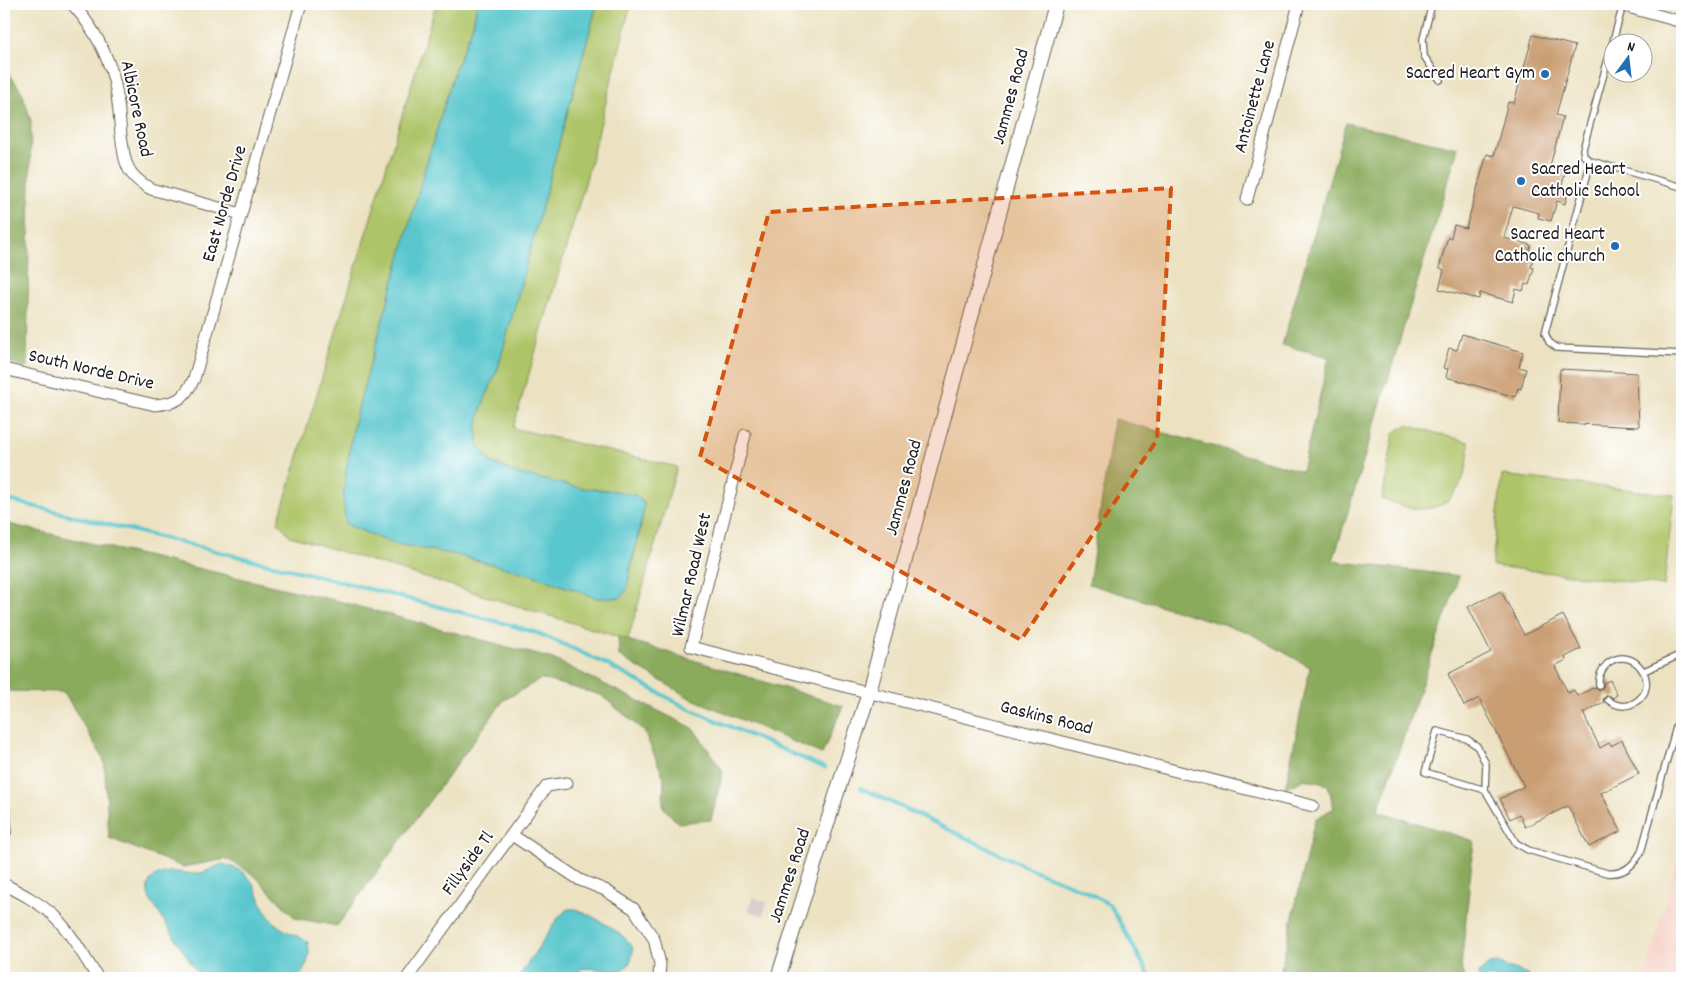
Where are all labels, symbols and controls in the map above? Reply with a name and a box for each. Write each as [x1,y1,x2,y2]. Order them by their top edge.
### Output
north arrow [1604,32,1654,82]
text: N [1625,37,1637,58]
street label: Antoinette Lane [1228,38,1284,156]
street label: Jammes Road [986,46,1038,148]
street label: Albicore Road [112,58,158,160]
place label: Sacred Heart Gym [1406,61,1535,88]
marker: Sacred Heart Gym [1539,68,1551,80]
street label: East Norde Drive [196,143,256,265]
place label: Sacred Heart Catholic School [1531,157,1640,206]
marker: Sacred Heart Catholic School [1515,175,1527,187]
place label: Sacred Heart Catholic church [1495,222,1605,271]
marker: Sacred Heart Catholic church [1609,240,1621,252]
street label: South Norde Drive [25,343,157,399]
street label: Jammes Road [879,437,931,539]
street label: Wilmar Road West [666,510,720,640]
street label: Gaskins Road [997,694,1095,744]
street label: Jammes Road [763,825,819,927]
street label: Fillyside Tl [436,826,502,902]

